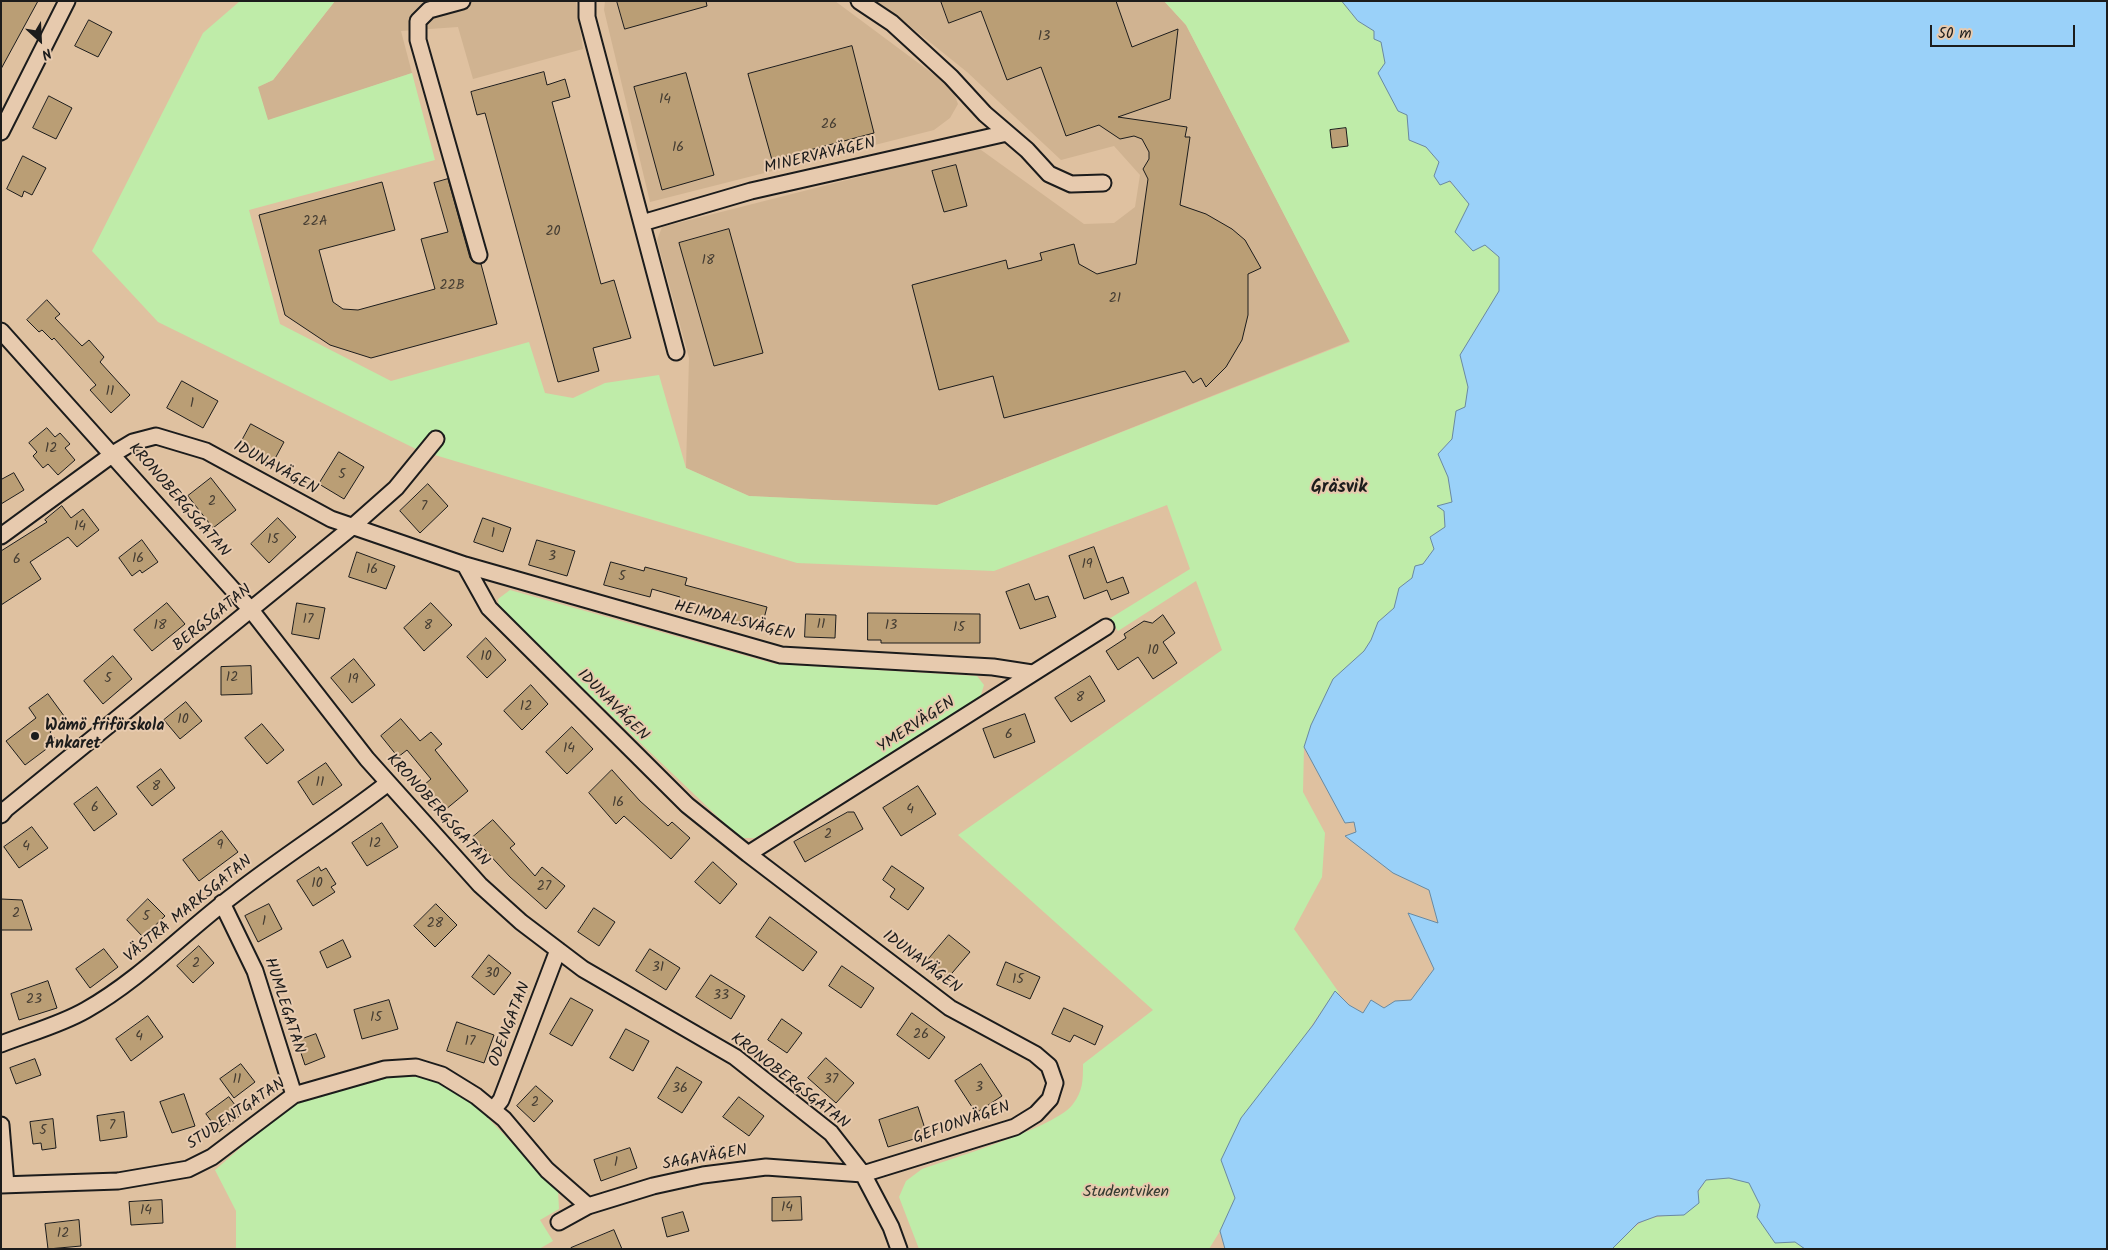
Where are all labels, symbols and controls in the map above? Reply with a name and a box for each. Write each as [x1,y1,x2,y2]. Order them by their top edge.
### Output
north arrow [15,15,65,65]
scale bar [1933,15,2078,47]
text: 50 m [1938,22,1972,46]
house number: 13 [1038,30,1050,46]
text: N [38,42,55,65]
house number: 14 [659,93,671,109]
house number: 26 [821,118,837,134]
street label: MINERVAVÄGEN [763,135,877,179]
house number: 16 [672,141,684,157]
house number: 22A [303,215,327,231]
house number: 20 [545,225,561,241]
house number: 18 [702,254,714,270]
house number: 22B [439,279,465,295]
house number: 21 [1109,292,1121,308]
house number: 11 [106,385,114,401]
house number: 1 [190,397,194,413]
street label: IDUNAVÄGEN [229,438,321,500]
street label: KRONOBERGSGATAN [123,440,233,562]
house number: 12 [45,442,57,458]
house number: 5 [338,468,346,484]
district label: Gräsvik [1311,478,1367,500]
house number: 2 [208,495,216,511]
house number: 7 [421,500,427,516]
house number: 14 [74,520,86,536]
house number: 1 [491,527,495,543]
house number: 15 [267,533,279,549]
house number: 3 [548,550,556,566]
house number: 16 [132,552,144,568]
house number: 6 [13,553,21,569]
house number: 19 [1081,558,1093,574]
house number: 16 [366,563,378,579]
house number: 5 [618,570,626,586]
street label: BERGSGATAN [170,581,256,657]
street label: HEIMDALSVÄGEN [672,598,796,646]
house number: 17 [303,613,313,629]
house number: 11 [817,618,825,634]
house number: 18 [154,619,166,635]
house number: 8 [424,619,432,635]
house number: 13 [885,619,897,635]
house number: 15 [953,621,965,637]
house number: 10 [1147,644,1159,660]
house number: 10 [480,650,492,666]
street label: IDUNAVÄGEN [572,666,652,746]
house number: 12 [226,671,238,687]
house number: 5 [104,672,112,688]
house number: 19 [347,673,359,689]
house number: 8 [1076,691,1084,707]
street label: YMERVÄGEN [875,694,959,758]
house number: 12 [520,700,532,716]
house number: 10 [177,713,189,729]
place label: Wämö friförskola Ankaret [45,717,164,755]
house number: 6 [1005,728,1013,744]
marker: Wämö friförskola Ankaret [29,730,41,742]
house number: 14 [563,742,575,758]
street label: KRONOBERGSGATAN [381,751,493,871]
house number: 11 [316,776,324,792]
house number: 8 [152,780,160,796]
house number: 16 [612,796,624,812]
house number: 6 [91,801,99,817]
house number: 4 [906,803,914,819]
house number: 2 [824,828,832,844]
house number: 12 [369,837,381,853]
house number: 9 [217,839,223,855]
house number: 4 [22,840,30,856]
street label: VÄSTRA MARKSGATAN [121,852,257,968]
house number: 10 [311,877,323,893]
house number: 27 [537,880,551,896]
house number: 2 [12,907,20,923]
house number: 5 [142,910,150,926]
house number: 1 [262,915,266,931]
house number: 28 [427,917,443,933]
street label: IDUNAVÄGEN [878,927,964,999]
street label: HUMLEGATAN [258,956,308,1056]
house number: 2 [192,957,200,973]
house number: 31 [652,961,664,977]
house number: 30 [485,967,499,983]
house number: 15 [1012,973,1024,989]
street label: ODENGATAN [486,980,536,1070]
house number: 33 [713,989,729,1005]
house number: 23 [26,993,42,1009]
house number: 15 [370,1011,382,1027]
house number: 26 [913,1028,929,1044]
house number: 4 [135,1030,143,1046]
street label: KRONOBERGSGATAN [726,1030,852,1134]
house number: 17 [465,1035,475,1051]
house number: 11 [233,1073,241,1089]
house number: 37 [824,1073,838,1089]
street label: STUDENTGATAN [184,1075,290,1155]
house number: 3 [975,1081,983,1097]
house number: 36 [672,1082,688,1098]
house number: 2 [531,1096,539,1112]
street label: GEFIONVÄGEN [911,1098,1013,1150]
house number: 7 [109,1119,115,1135]
house number: 5 [39,1124,47,1140]
street label: SAGAVÄGEN [661,1142,749,1176]
house number: 1 [614,1156,618,1172]
park label: Studentviken [1083,1183,1169,1203]
house number: 14 [781,1201,793,1217]
house number: 14 [140,1204,152,1220]
house number: 12 [57,1227,69,1243]

